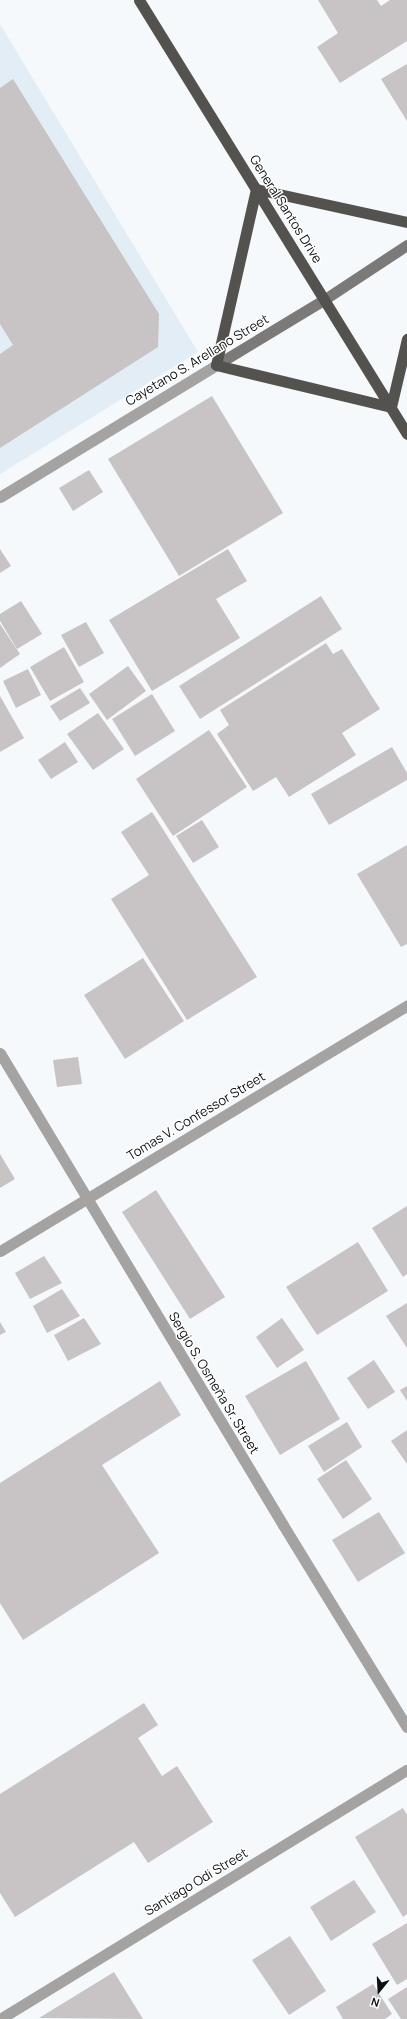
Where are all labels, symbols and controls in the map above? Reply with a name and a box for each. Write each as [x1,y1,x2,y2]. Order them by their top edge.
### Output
street label: General Santos Drive [246,152,326,266]
street label: Cayetano S. Arellano Street [123,311,271,409]
street label: Tomas V. Confessor Street [124,1068,268,1164]
street label: Sergio S. Osmeña Sr. Street [165,1309,263,1457]
street label: Santiago Odi Street [142,1845,250,1919]
north arrow [359,1971,399,2011]
text: N [369,1995,381,2011]

